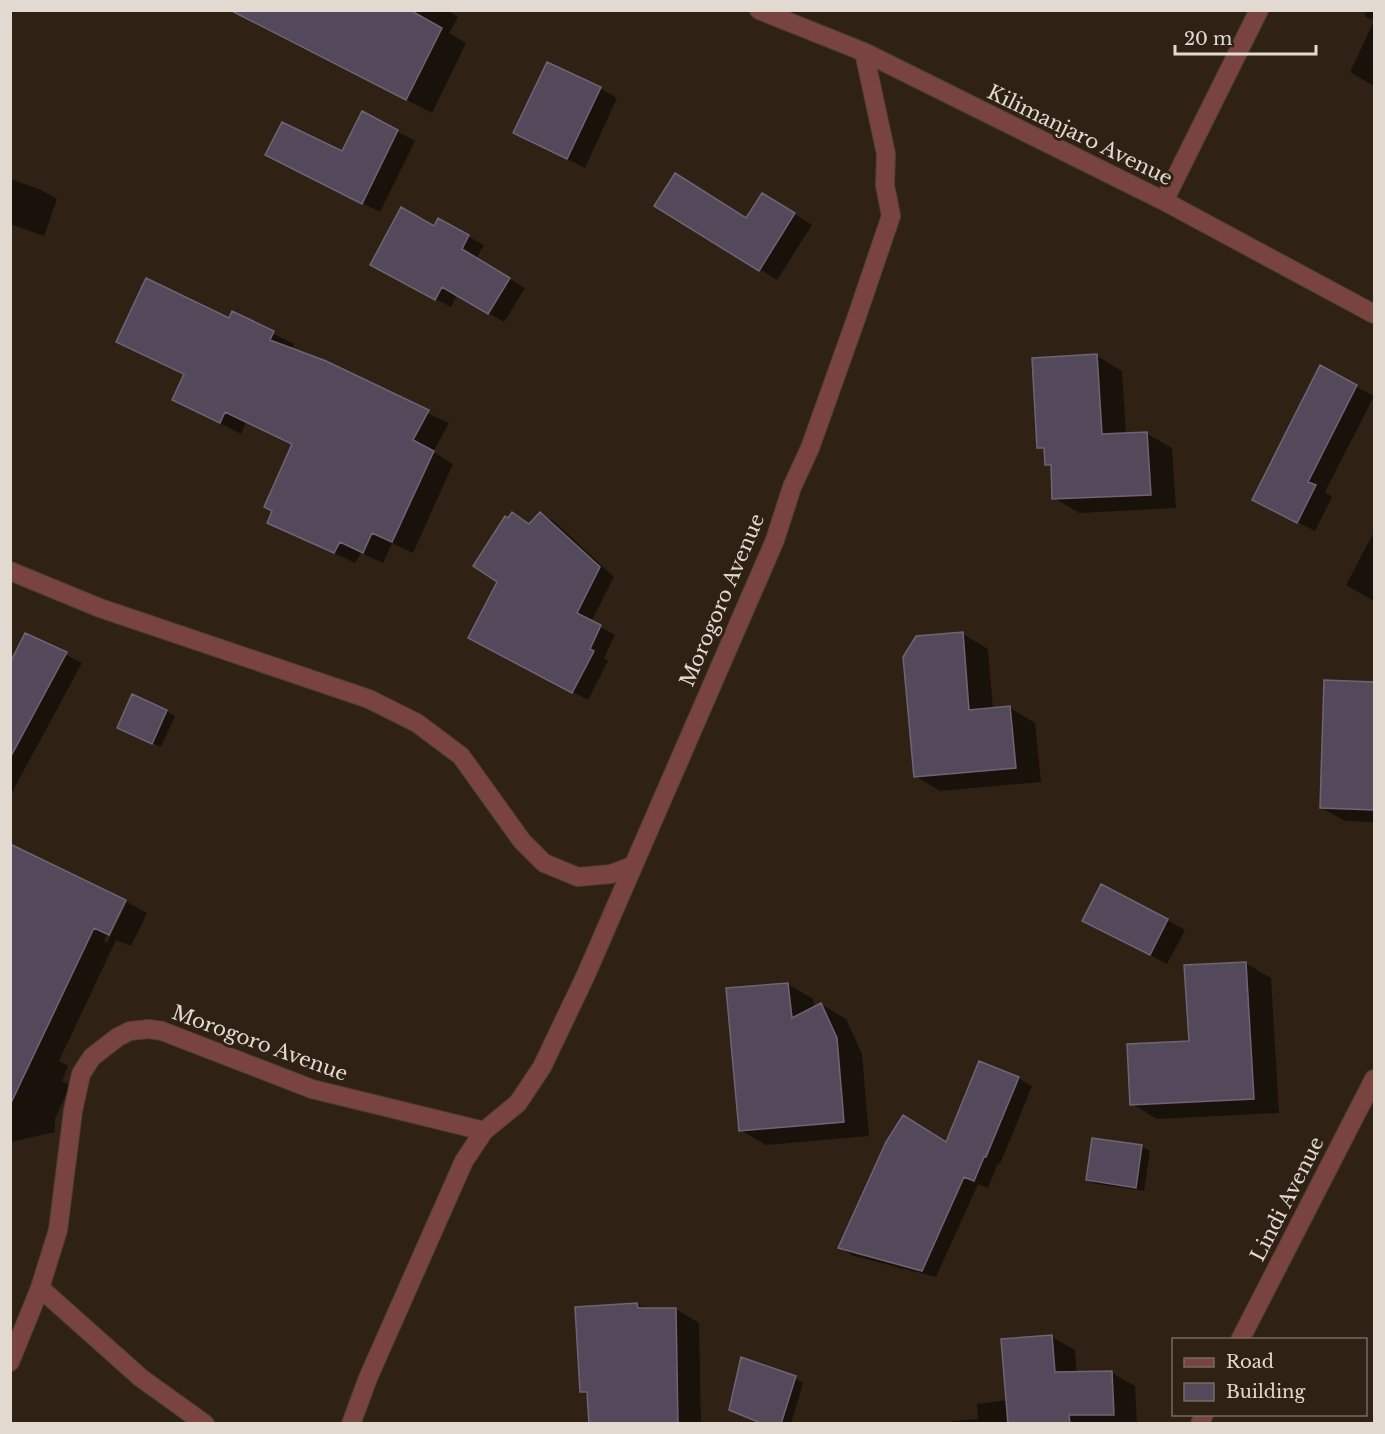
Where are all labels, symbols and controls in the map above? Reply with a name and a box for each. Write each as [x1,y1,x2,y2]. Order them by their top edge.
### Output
scale bar [1175,18,1316,56]
text: 20 m [1184,28,1232,50]
street label: Kilimanjaro Avenue [984,80,1176,190]
street label: Morogoro Avenue [675,510,769,690]
street label: Morogoro Avenue [169,1000,351,1086]
street label: Lindi Avenue [1245,1133,1329,1265]
legend [1172,1338,1367,1416]
text: Road [1226,1351,1274,1373]
text: Building [1226,1381,1305,1403]

